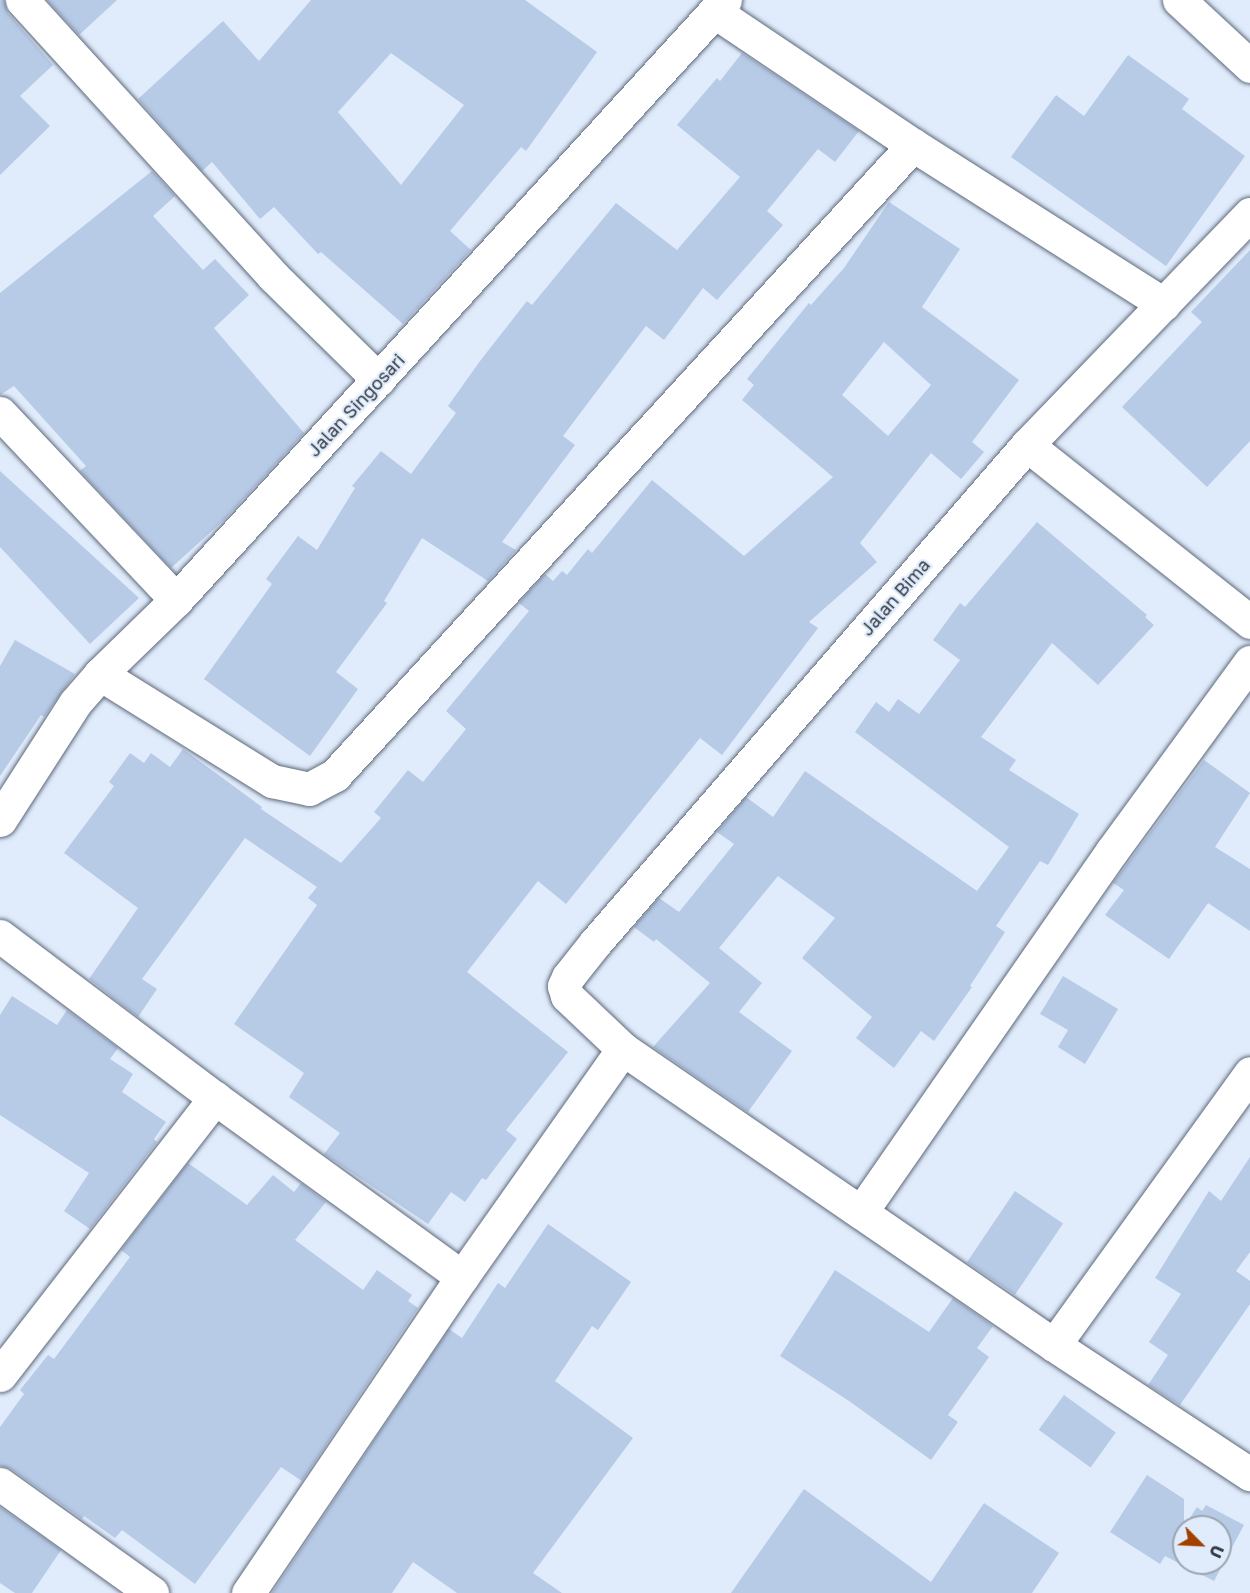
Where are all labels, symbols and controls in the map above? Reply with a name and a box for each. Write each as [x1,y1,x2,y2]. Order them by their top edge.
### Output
street label: Jalan Singosari [303,349,409,461]
street label: Jalan Bima [856,554,934,640]
north arrow [1172,1515,1232,1575]
text: U [1205,1542,1228,1561]

